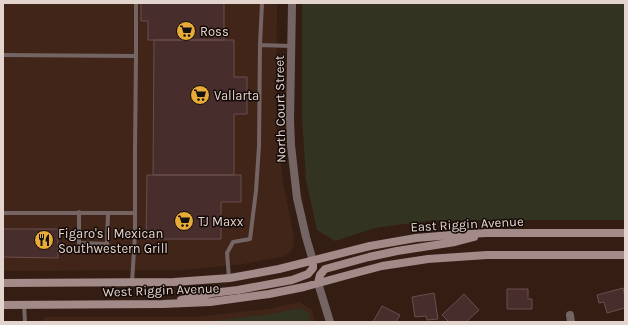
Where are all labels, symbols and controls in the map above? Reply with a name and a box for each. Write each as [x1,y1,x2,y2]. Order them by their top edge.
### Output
supermarket icon: Ross [175,20,197,42]
place label: Ross [200,24,229,39]
street label: North Court Street [272,55,288,163]
supermarket icon: Vallarta [189,84,211,106]
place label: Vallarta [214,88,259,103]
supermarket icon: TJ Maxx [173,210,195,232]
place label: TJ Maxx [198,214,244,229]
street label: East Riggin Avenue [410,214,524,234]
place label: Figaro's | Mexican Southwestern Grill [58,226,168,256]
restaurant icon: Figaro's | Mexican Southwestern Grill [33,229,55,251]
street label: West Riggin Avenue [102,280,220,300]

